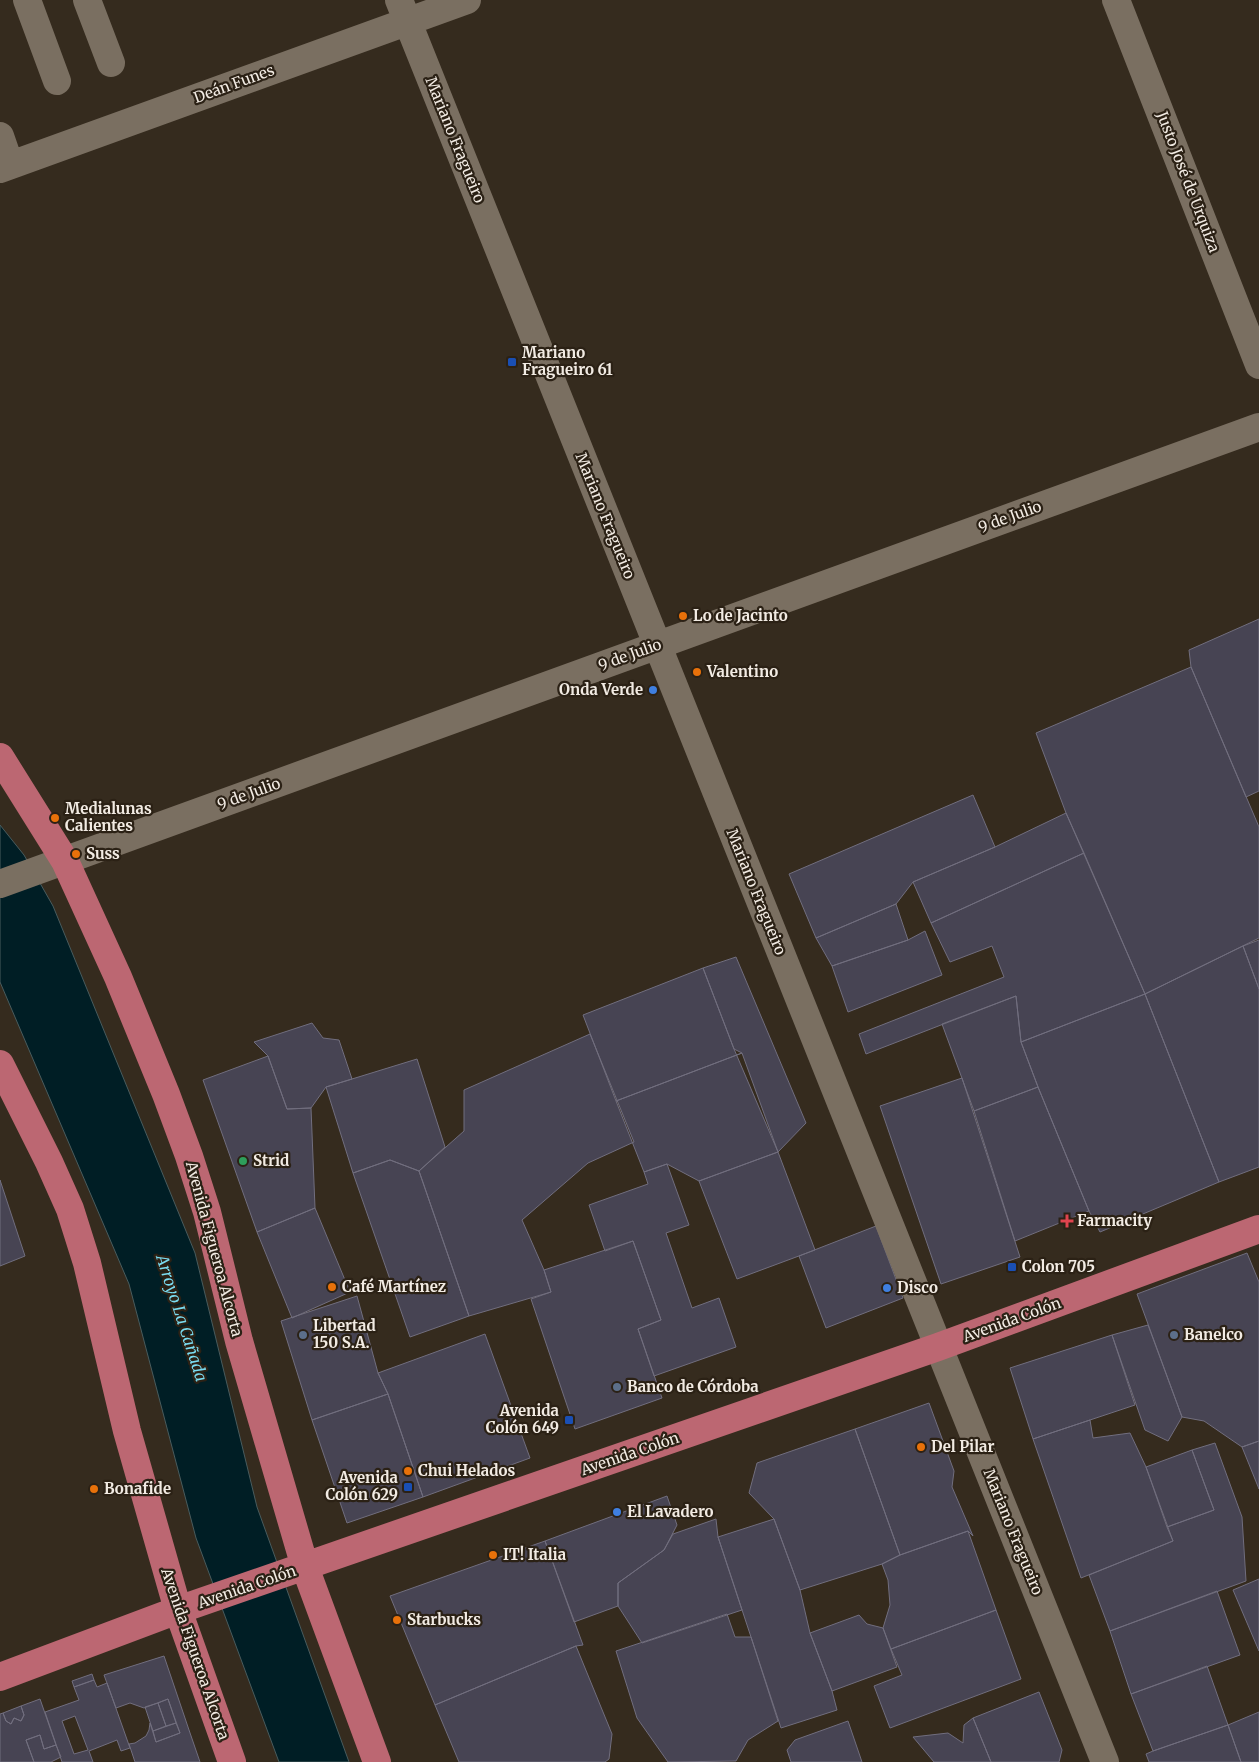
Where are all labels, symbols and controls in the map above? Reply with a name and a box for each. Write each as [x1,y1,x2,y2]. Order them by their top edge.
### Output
street label: Deán Funes [191,60,277,107]
street label: Mariano Fragueiro [421,74,490,206]
street label: Justo José de Urquiza [1152,108,1224,255]
place label: Mariano Fragueiro 61 [522,343,613,379]
marker: Mariano Fragueiro 61 [506,356,518,368]
street label: Mariano Fragueiro [571,450,640,582]
street label: 9 de Julio [976,496,1044,537]
place label: Lo de Jacinto [693,606,788,625]
marker: Lo de Jacinto [677,610,689,622]
street label: 9 de Julio [596,634,664,675]
place label: Valentino [706,662,778,681]
marker: Valentino [691,666,703,678]
place label: Onda Verde [559,680,643,699]
marker: Onda Verde [647,684,659,696]
street label: 9 de Julio [215,773,283,814]
place label: Medialunas Calientes [65,799,152,835]
marker: Medialunas Calientes [49,812,61,824]
street label: Mariano Fragueiro [722,826,791,958]
place label: Suss [86,844,120,863]
marker: Suss [70,848,82,860]
place label: Strid [253,1151,289,1170]
marker: Strid [237,1155,249,1167]
street label: Avenida Figueroa Alcorta [182,1158,247,1339]
place label: Farmacity [1077,1211,1152,1230]
marker: Farmacity [1061,1215,1073,1227]
water label: Arroyo La Cañada [151,1250,212,1384]
place label: Colon 705 [1022,1257,1095,1276]
marker: Colon 705 [1006,1261,1018,1273]
place label: Café Martínez [342,1277,446,1296]
place label: Disco [897,1278,938,1297]
marker: Café Martínez [326,1281,338,1293]
marker: Disco [881,1282,893,1294]
street label: Avenida Colón [959,1293,1063,1346]
place label: Libertad 150 S.A. [313,1316,376,1352]
place label: Banelco [1184,1325,1243,1344]
marker: Libertad 150 S.A. [297,1329,309,1341]
marker: Banelco [1168,1329,1180,1341]
place label: Banco de Córdoba [627,1377,759,1396]
marker: Banco de Córdoba [611,1381,623,1393]
place label: Avenida Colón 649 [486,1401,560,1437]
marker: Avenida Colón 649 [563,1414,575,1426]
street label: Avenida Colón [577,1428,682,1480]
place label: Del Pilar [931,1437,994,1456]
marker: Del Pilar [915,1441,927,1453]
place label: Chui Helados [418,1461,515,1480]
marker: Chui Helados [402,1465,414,1477]
street label: Mariano Fragueiro [979,1466,1048,1598]
place label: Avenida Colón 629 [325,1468,399,1504]
place label: Bonafide [104,1479,171,1498]
marker: Avenida Colón 629 [402,1481,414,1493]
marker: Bonafide [88,1483,100,1495]
place label: El Lavadero [627,1502,714,1521]
marker: El Lavadero [611,1506,623,1518]
place label: IT! Italia [503,1545,567,1564]
marker: IT! Italia [487,1549,499,1561]
street label: Avenida Colón [194,1561,299,1613]
street label: Avenida Figueroa Alcorta [157,1564,234,1742]
place label: Starbucks [407,1610,481,1629]
marker: Starbucks [391,1614,403,1626]

